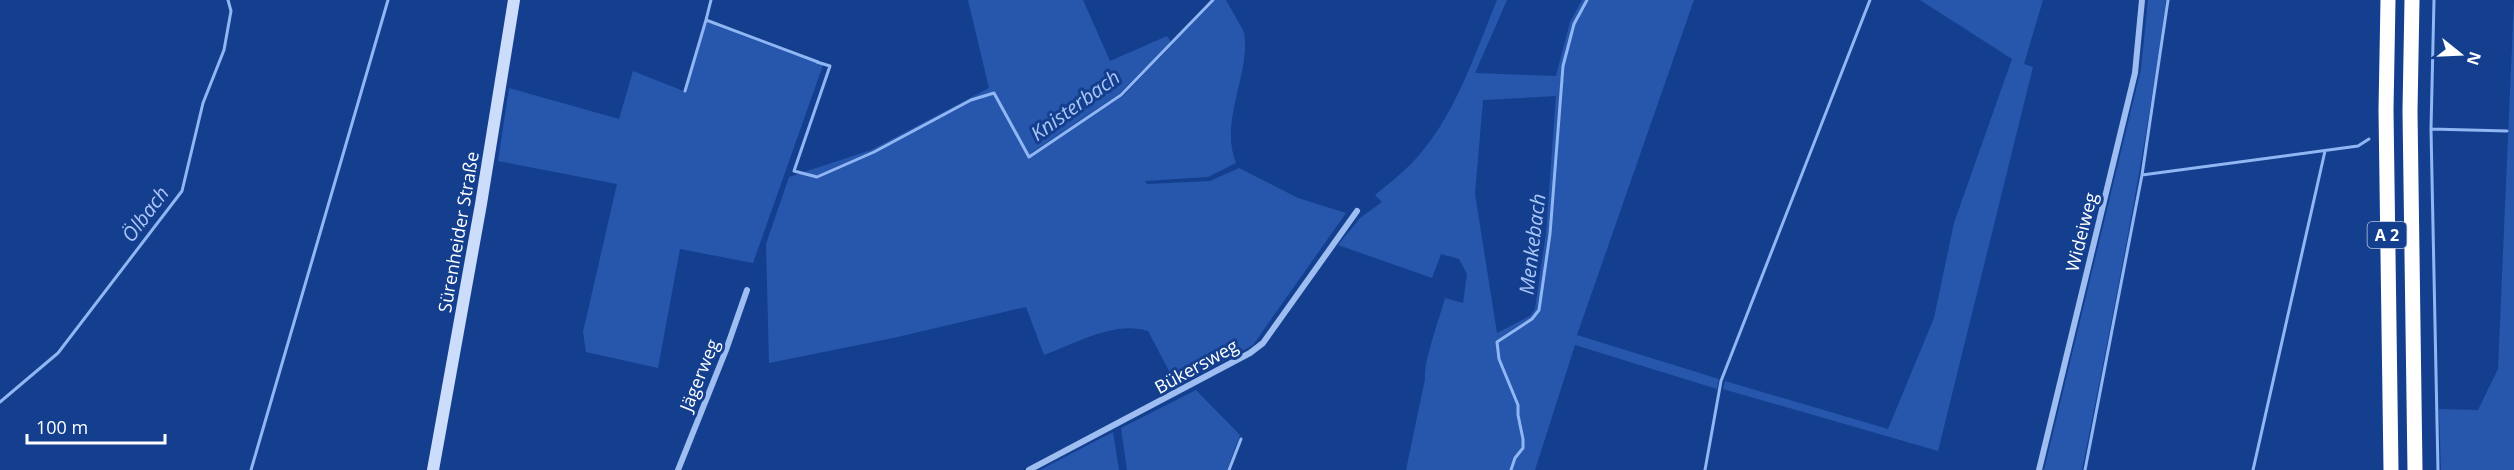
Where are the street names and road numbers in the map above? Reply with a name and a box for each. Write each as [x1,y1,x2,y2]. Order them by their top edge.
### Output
street label: Sürenheider Straße [432,150,484,314]
street label: Wideiweg [2060,190,2102,274]
road number: A 2 [2368,222,2406,248]
street label: Bükersweg [1150,333,1242,399]
street label: Jägerweg [673,335,724,417]

